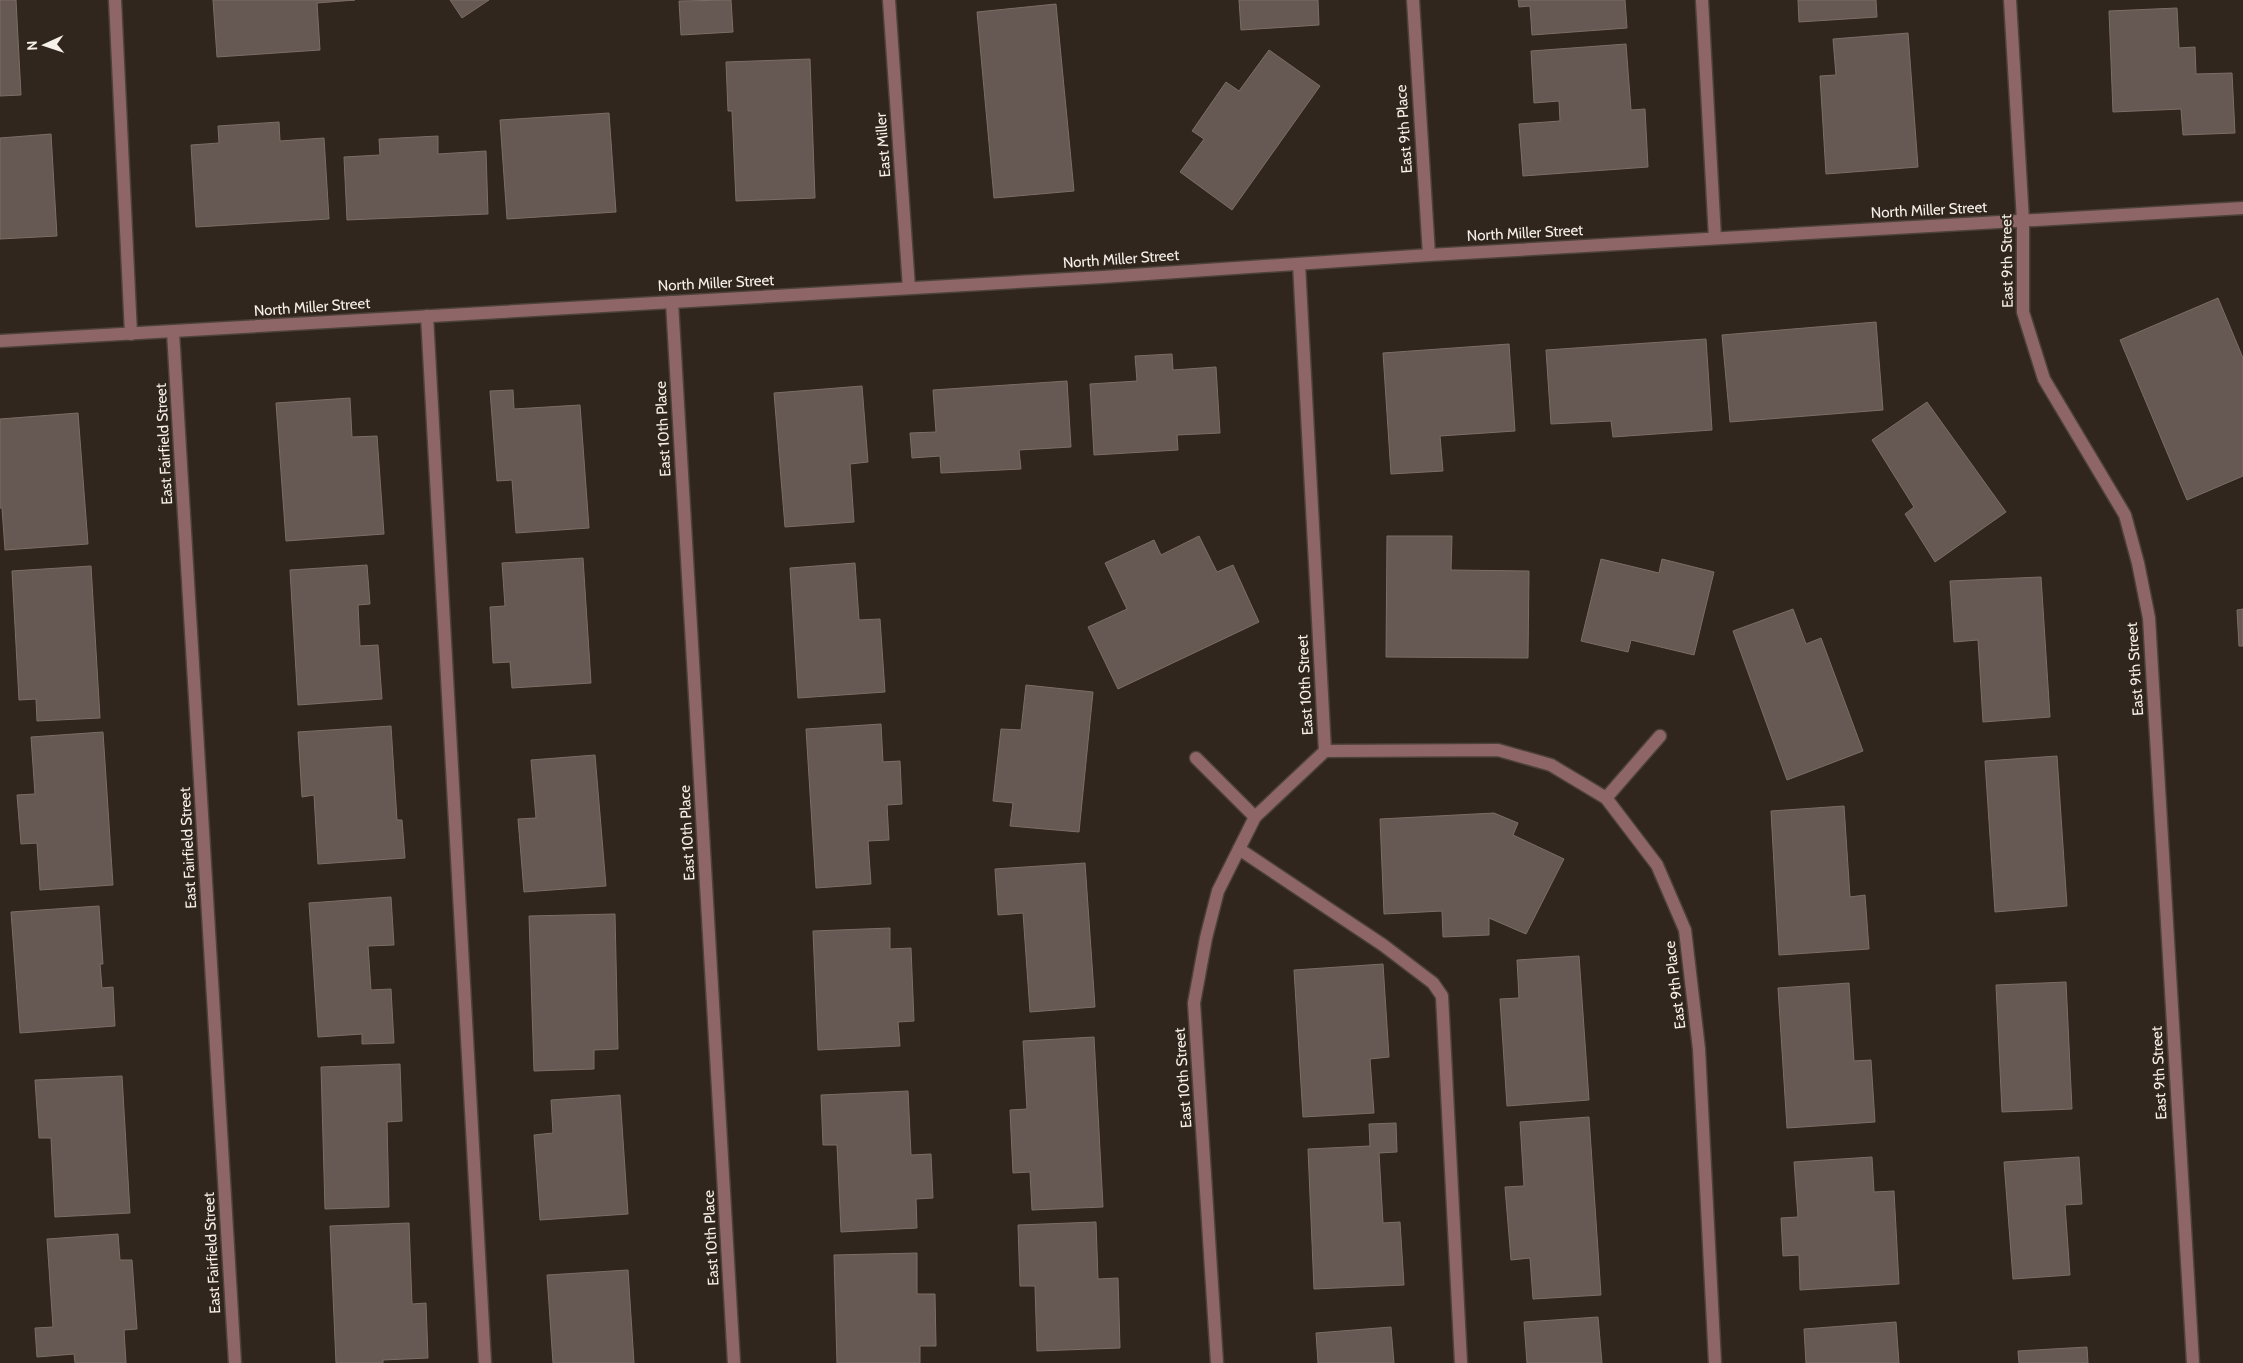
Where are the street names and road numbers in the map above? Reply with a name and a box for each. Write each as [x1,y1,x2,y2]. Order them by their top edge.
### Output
street label: East 9th Place [1392,84,1416,174]
street label: East Miller [872,112,894,178]
street label: North Miller Street [1870,198,1988,222]
street label: East 9th Street [1997,214,2017,308]
street label: North Miller Street [1466,221,1584,245]
street label: North Miller Street [1062,246,1180,272]
street label: North Miller Street [657,271,775,295]
street label: North Miller Street [253,294,371,320]
street label: East 10th Place [651,380,674,477]
street label: East Fairfield Street [152,383,176,505]
street label: East 9th Street [2123,622,2147,716]
street label: East 10th Street [1293,634,1317,736]
street label: East 10th Place [675,784,698,881]
street label: East Fairfield Street [176,787,200,909]
street label: East 9th Place [1661,939,1689,1030]
street label: East 9th Street [2148,1026,2170,1120]
street label: East 10th Street [1171,1027,1195,1129]
street label: East 10th Place [699,1189,722,1286]
street label: East Fairfield Street [200,1192,224,1314]

